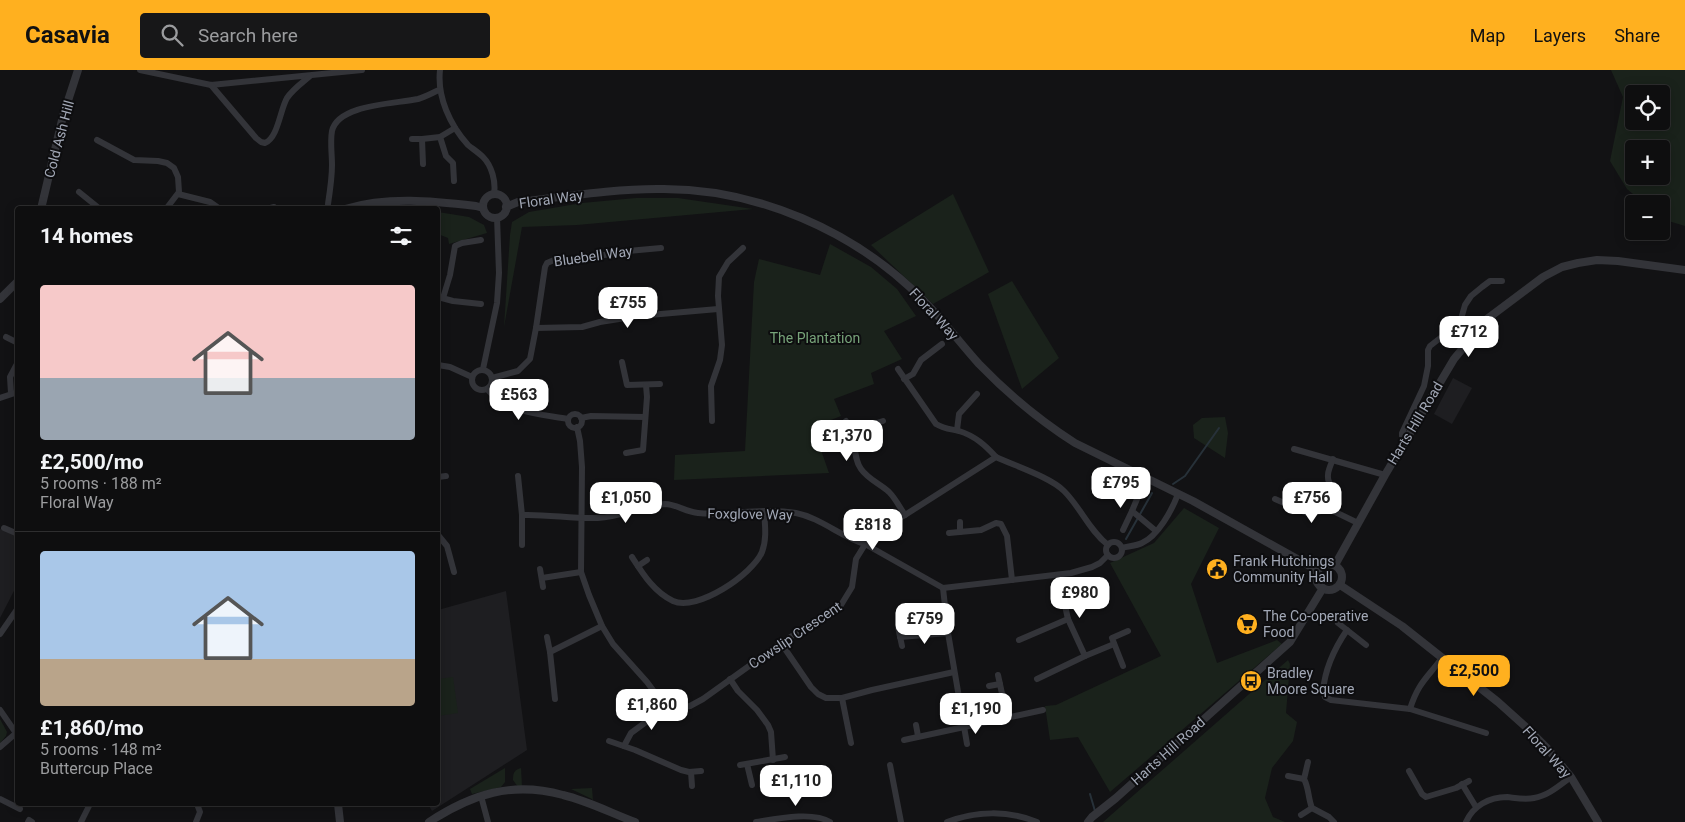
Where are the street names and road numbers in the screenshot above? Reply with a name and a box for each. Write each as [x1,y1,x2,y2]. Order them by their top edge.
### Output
street label: Cold Ash Hill [41,98,77,180]
street label: Floral Way [518,187,584,211]
street label: Bluebell Way [553,243,634,269]
street label: Floral Way [906,285,962,343]
street label: Harts Hill Road [1384,379,1446,467]
street label: Foxglove Way [707,505,793,523]
street label: Cowslip Crescent [746,598,845,672]
street label: Harts Hill Road [1128,714,1208,788]
street label: Floral Way [1520,723,1575,782]

